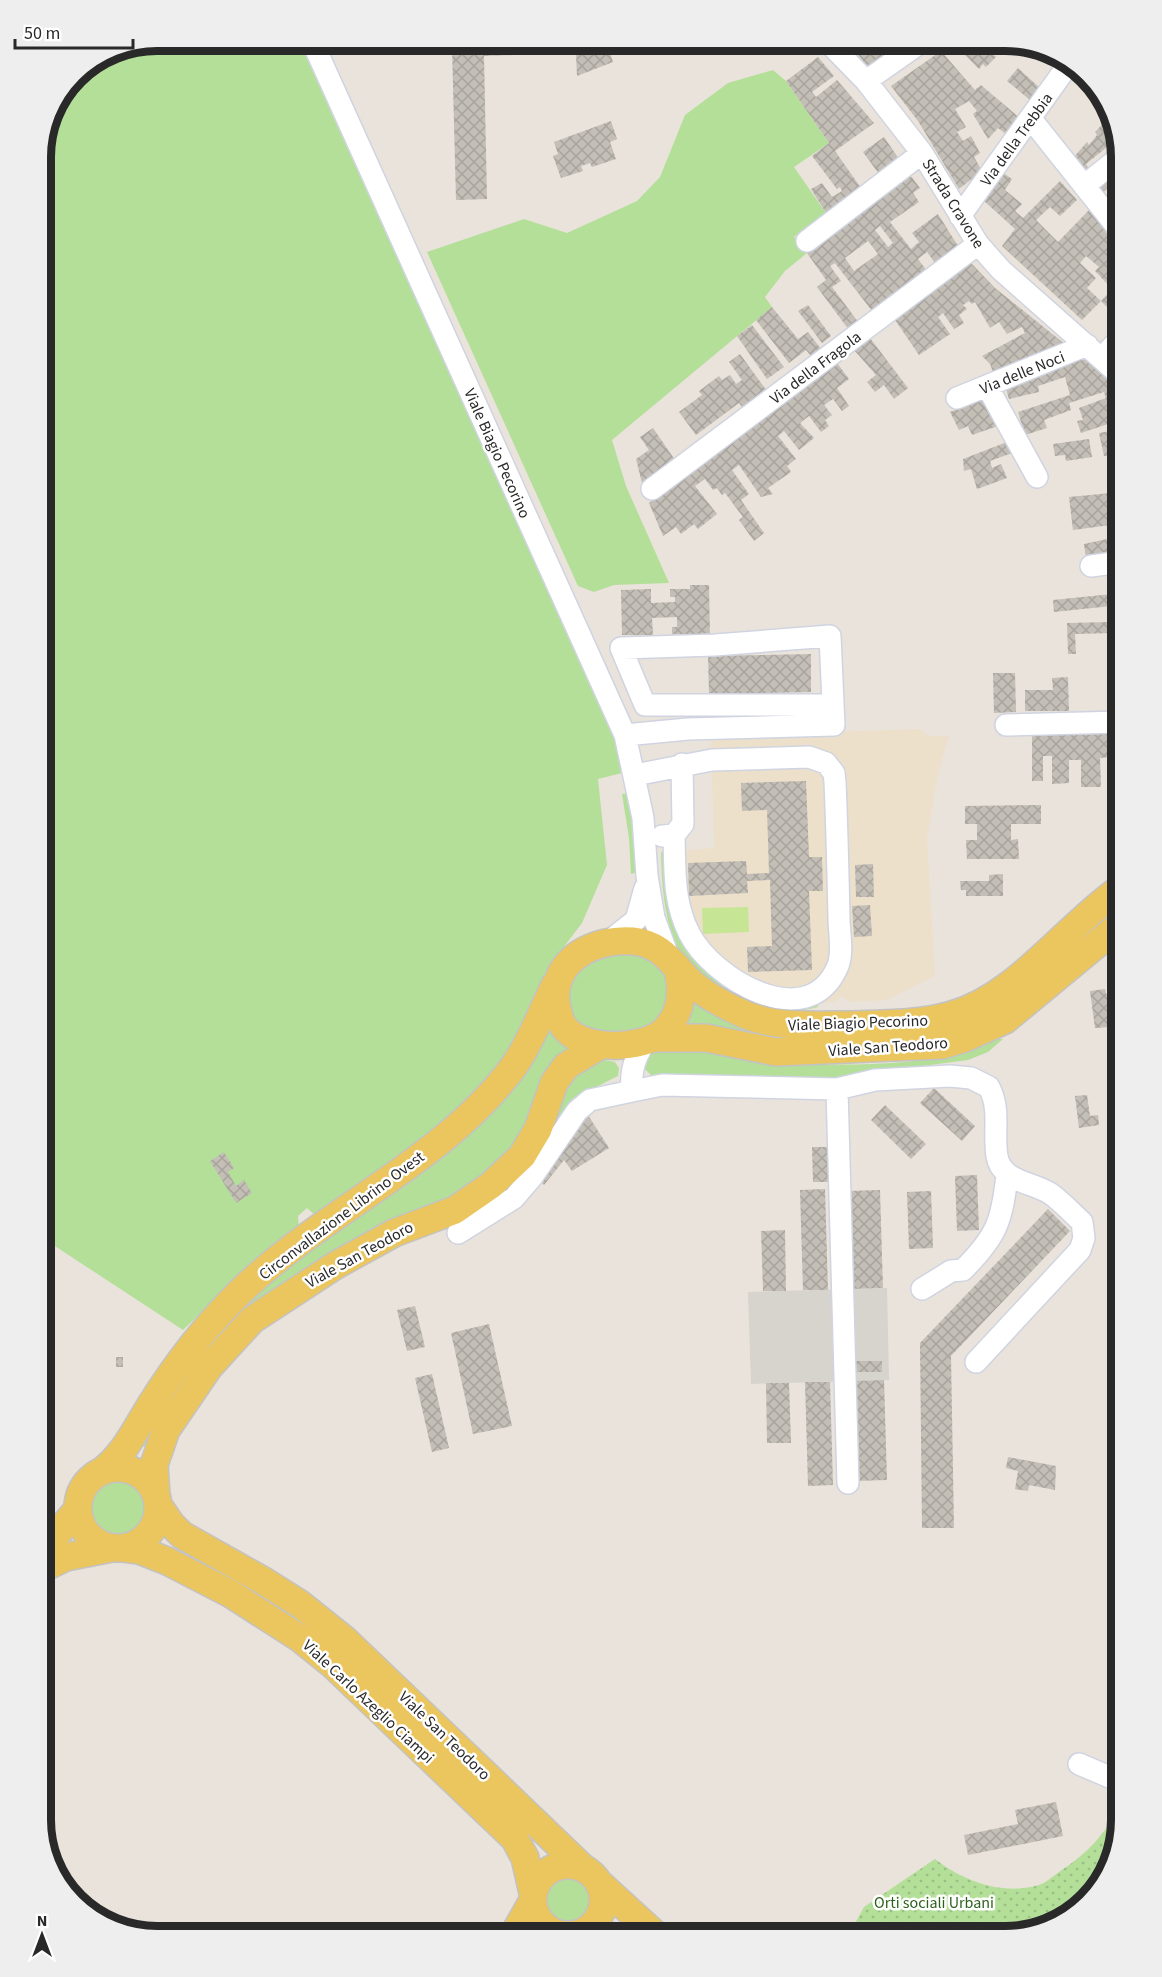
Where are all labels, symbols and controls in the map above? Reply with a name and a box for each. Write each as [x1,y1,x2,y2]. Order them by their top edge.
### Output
scale bar [15,12,134,50]
text: 50 m [24,21,60,46]
street label: Via della Trebbia [975,88,1058,191]
street label: Strada Cravone [917,154,990,253]
street label: Via della Fragola [765,326,866,409]
street label: Via delle Noci [977,346,1068,400]
street label: Viale Biagio Pecorino [459,385,536,522]
street label: Viale Biagio Pecorino [788,1010,928,1036]
street label: Viale San Teodoro [828,1032,949,1062]
street label: Circonvallazione Librino Ovest [254,1146,429,1285]
street label: Viale San Teodoro [302,1216,417,1294]
street label: Viale Carlo Azeglio Ciampi [298,1635,439,1769]
street label: Viale San Teodoro [394,1686,495,1785]
park label: Orti sociali Urbani [874,1892,994,1914]
north arrow [12,1905,72,1965]
text: N [37,1910,47,1932]

